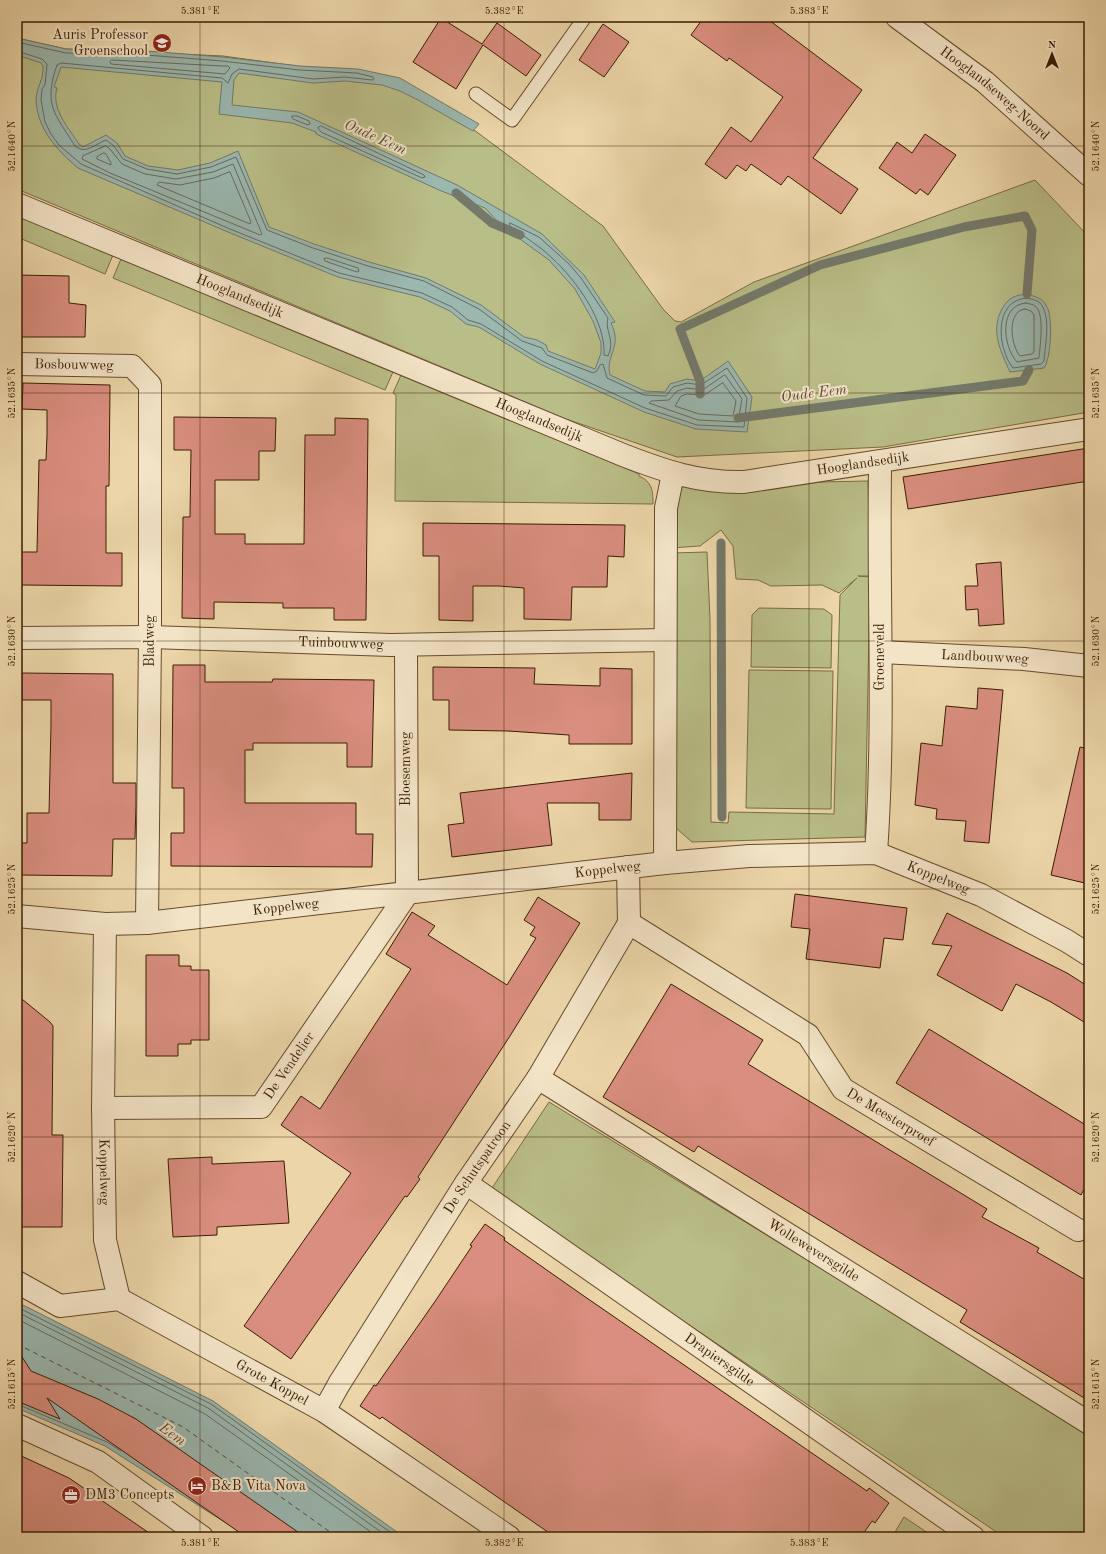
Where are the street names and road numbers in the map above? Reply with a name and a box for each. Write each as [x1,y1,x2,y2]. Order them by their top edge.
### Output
street label: Hooglandseweg-Noord [936,44,1054,144]
street label: Hooglandsedijk [194,272,286,321]
street label: Bosbouwweg [34,357,114,373]
street label: Hooglandsedijk [493,396,585,445]
street label: Hooglandsedijk [816,450,910,478]
street label: Bladweg [143,615,157,667]
street label: Groeneveld [873,623,887,691]
street label: Tuinbouwweg [298,635,384,652]
street label: Landbouwweg [941,648,1030,667]
street label: Bloesemweg [399,731,413,806]
street label: Koppelweg [574,859,642,880]
street label: Koppelweg [905,859,972,897]
street label: Koppelweg [252,896,320,918]
street label: De Vendelier [261,1029,317,1102]
street label: De Meesterproef [844,1086,938,1150]
street label: De Schutspatroon [441,1118,514,1216]
street label: Koppelweg [96,1139,111,1206]
street label: Wolleweversgilde [765,1217,862,1284]
street label: Drapiersgilde [682,1331,757,1389]
street label: Grote Koppel [233,1357,311,1408]

